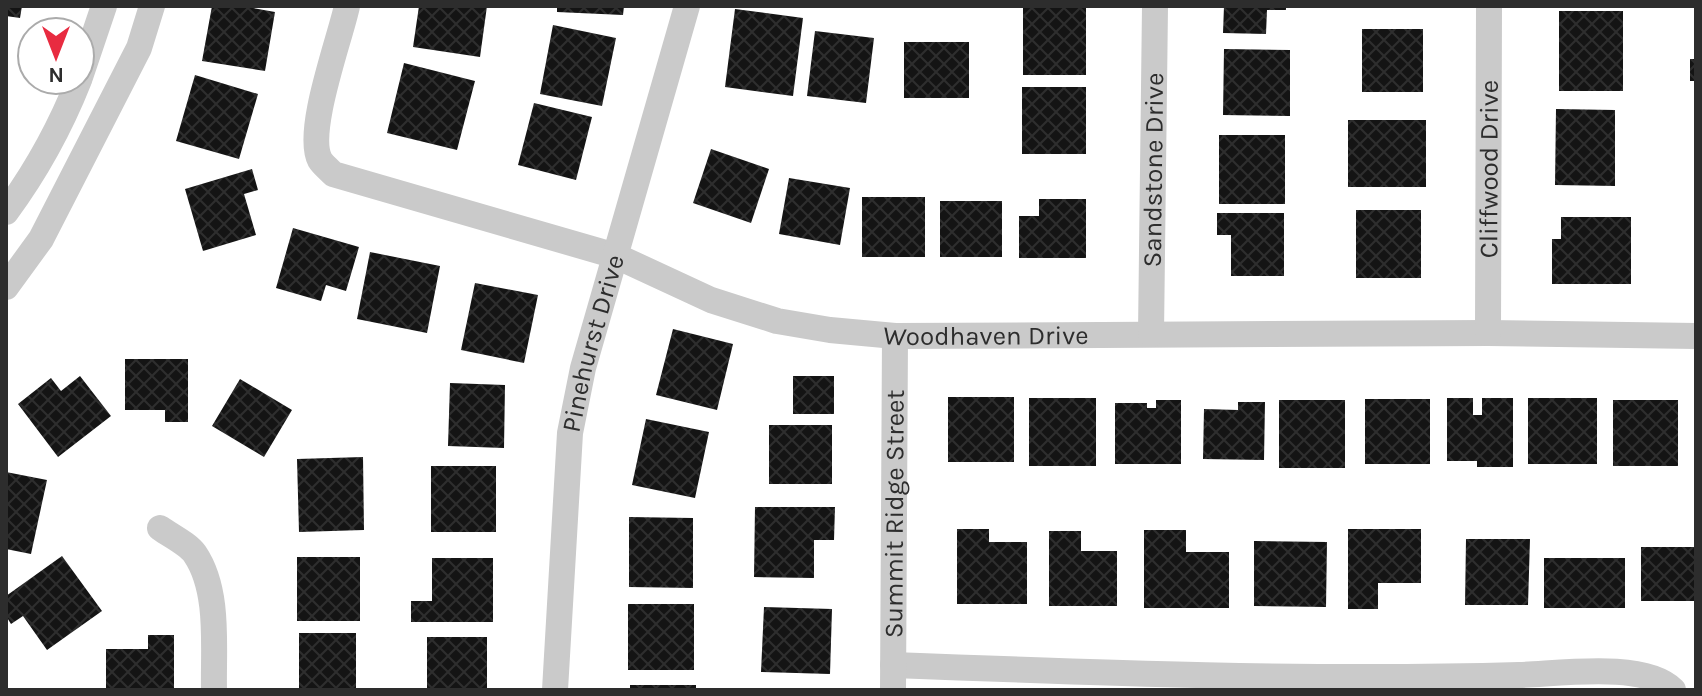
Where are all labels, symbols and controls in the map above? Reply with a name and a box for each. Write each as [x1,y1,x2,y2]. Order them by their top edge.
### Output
north arrow [16,16,96,96]
text: N [48,62,64,88]
street label: Sandstone Drive [1137,72,1170,268]
street label: Cliffwood Drive [1473,80,1505,258]
street label: Pinehurst Drive [556,251,631,435]
street label: Woodhaven Drive [882,320,1089,353]
street label: Summit Ridge Street [878,389,911,638]

